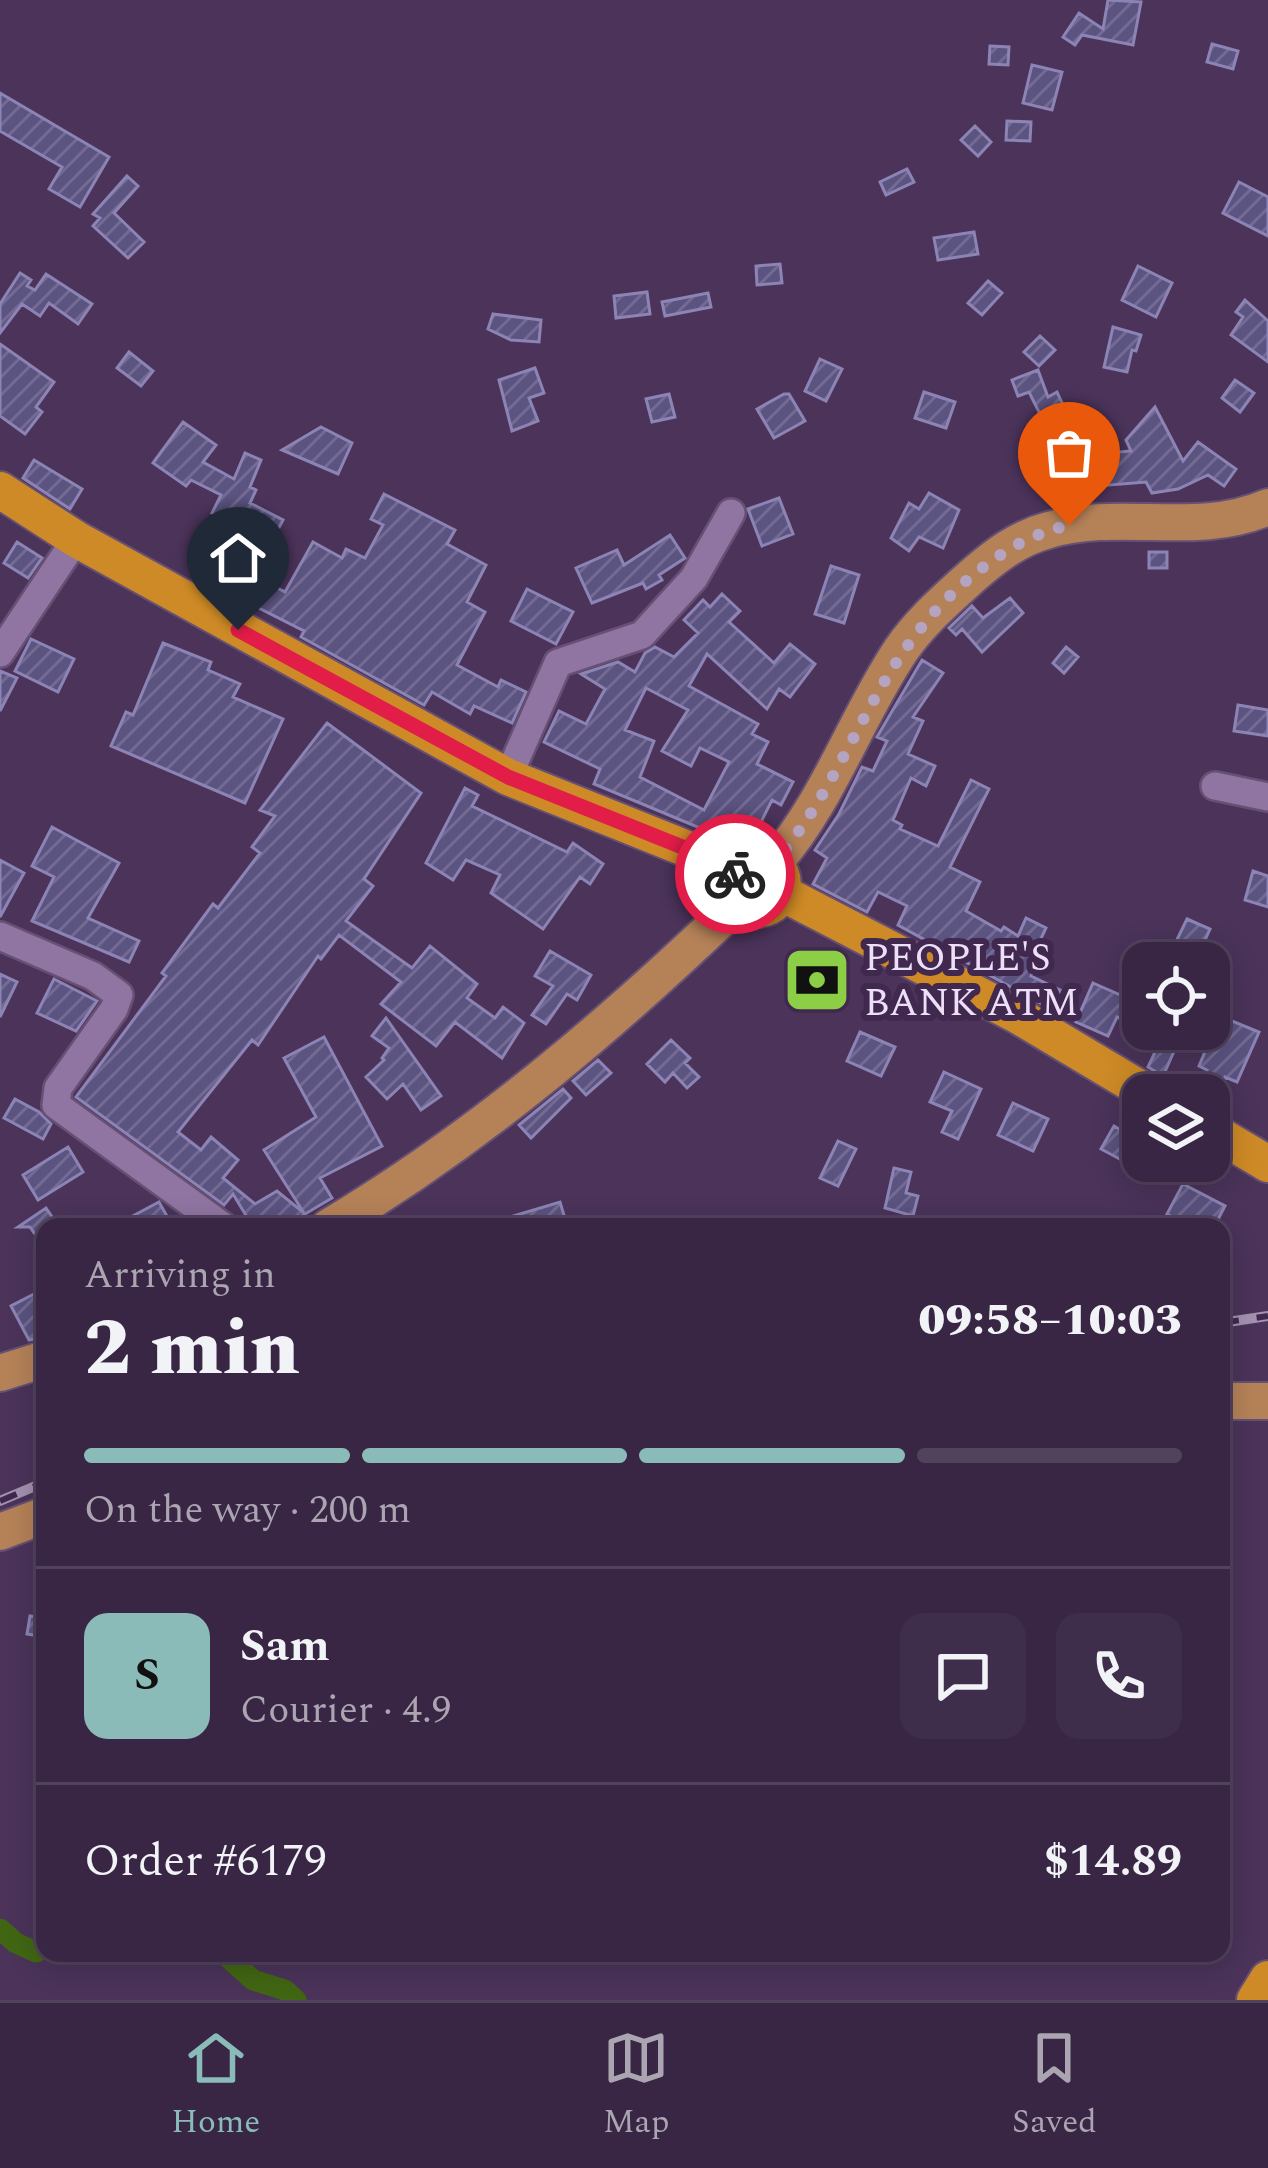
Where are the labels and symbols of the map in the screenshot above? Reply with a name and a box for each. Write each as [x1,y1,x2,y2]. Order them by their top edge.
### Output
pin [1018,402,1120,525]
pin [187,507,289,630]
courier [675,814,795,934]
place label: PEOPLE'S BANK ATM [864,929,1078,1033]
bank icon: PEOPLE'S BANK ATM [782,945,852,1015]

